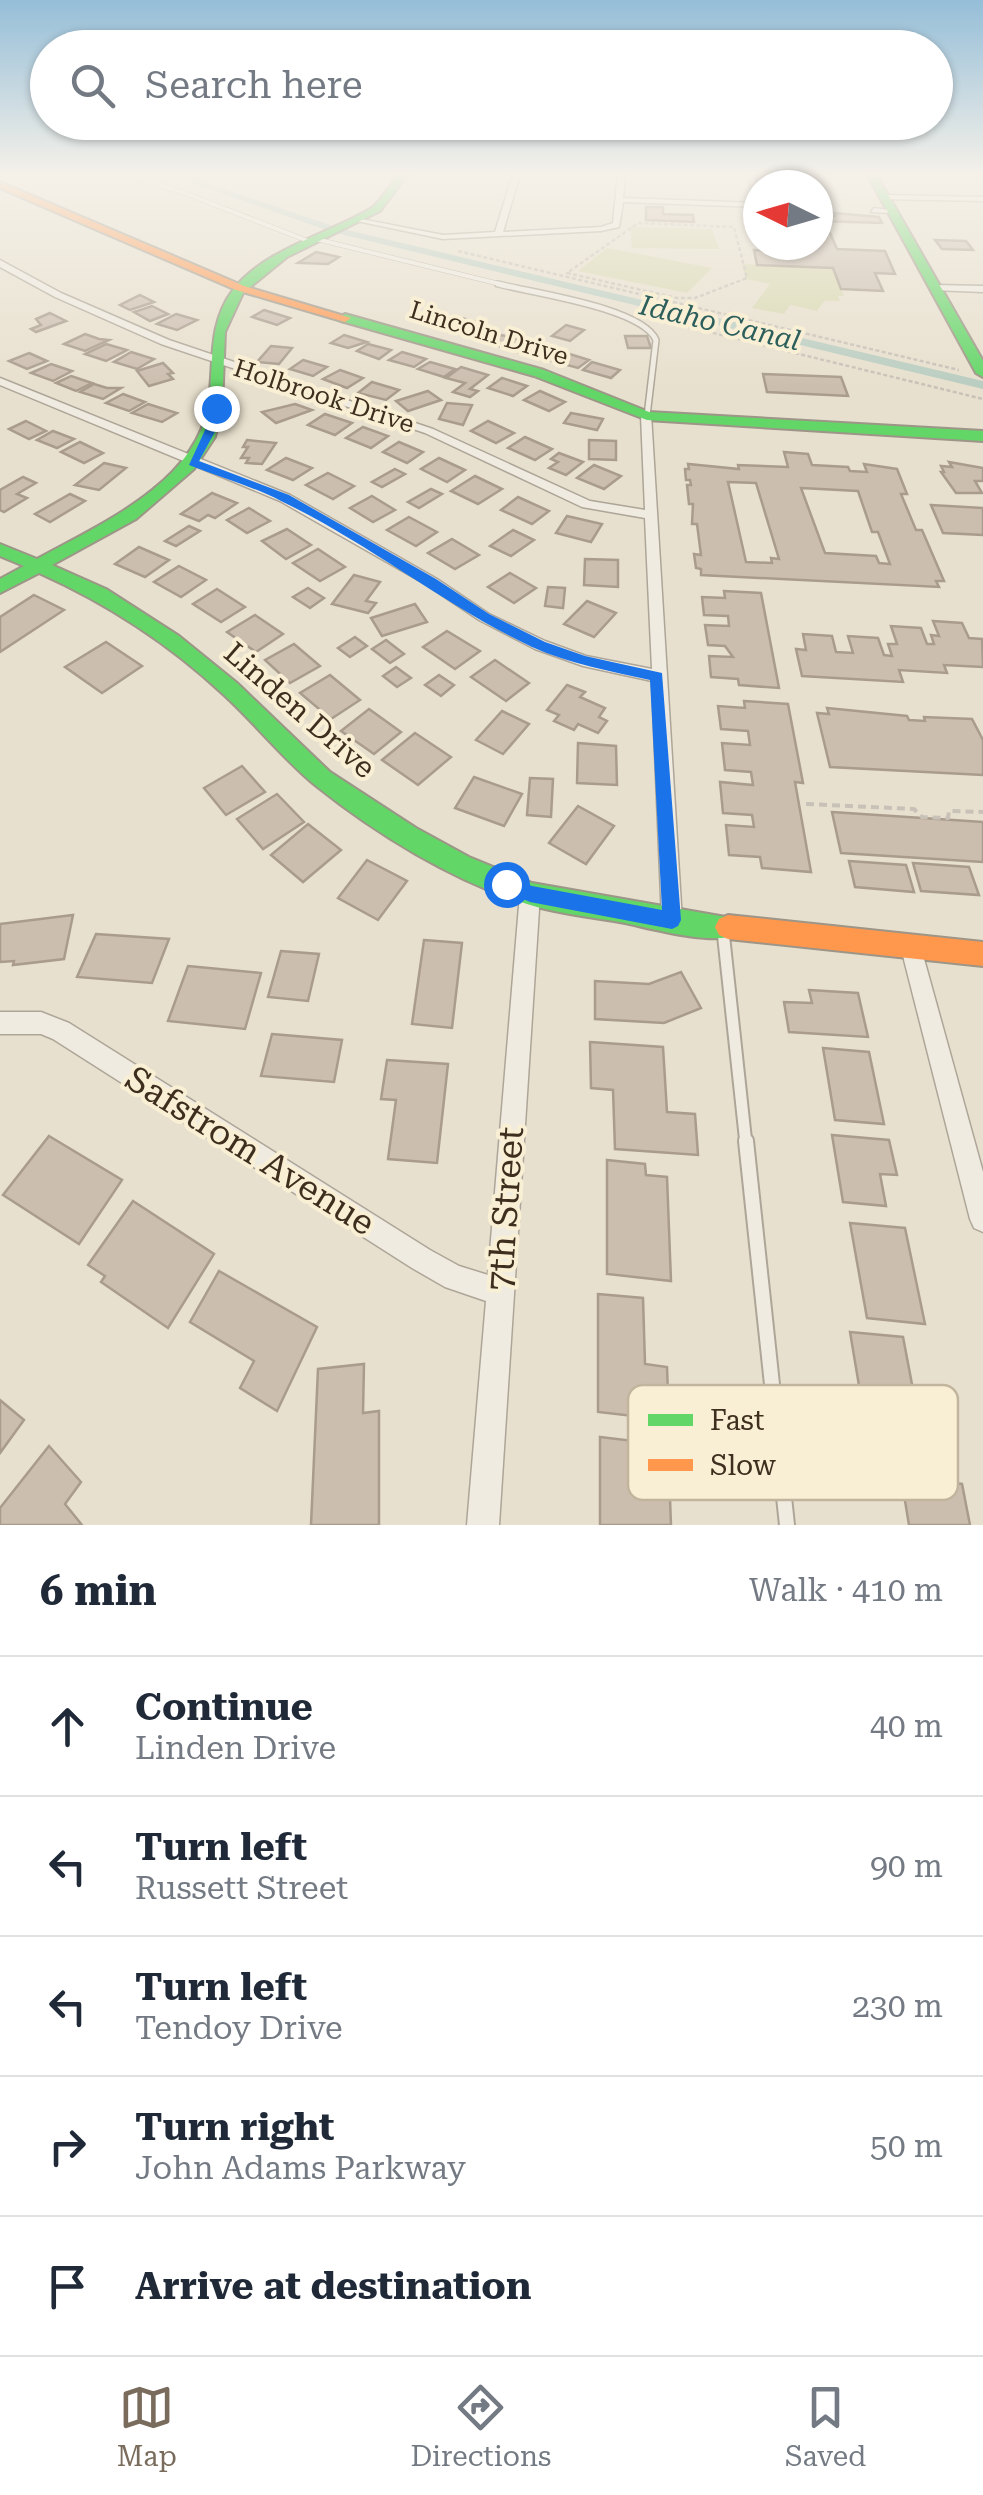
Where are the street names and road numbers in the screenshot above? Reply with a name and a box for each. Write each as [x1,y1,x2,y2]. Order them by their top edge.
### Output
street label: Lincoln Drive [406,295,572,371]
street label: Holbrook Drive [230,353,418,439]
street label: Linden Drive [217,635,383,785]
street label: Safstrom Avenue [118,1058,382,1244]
street label: 7th Street [480,1126,532,1292]

